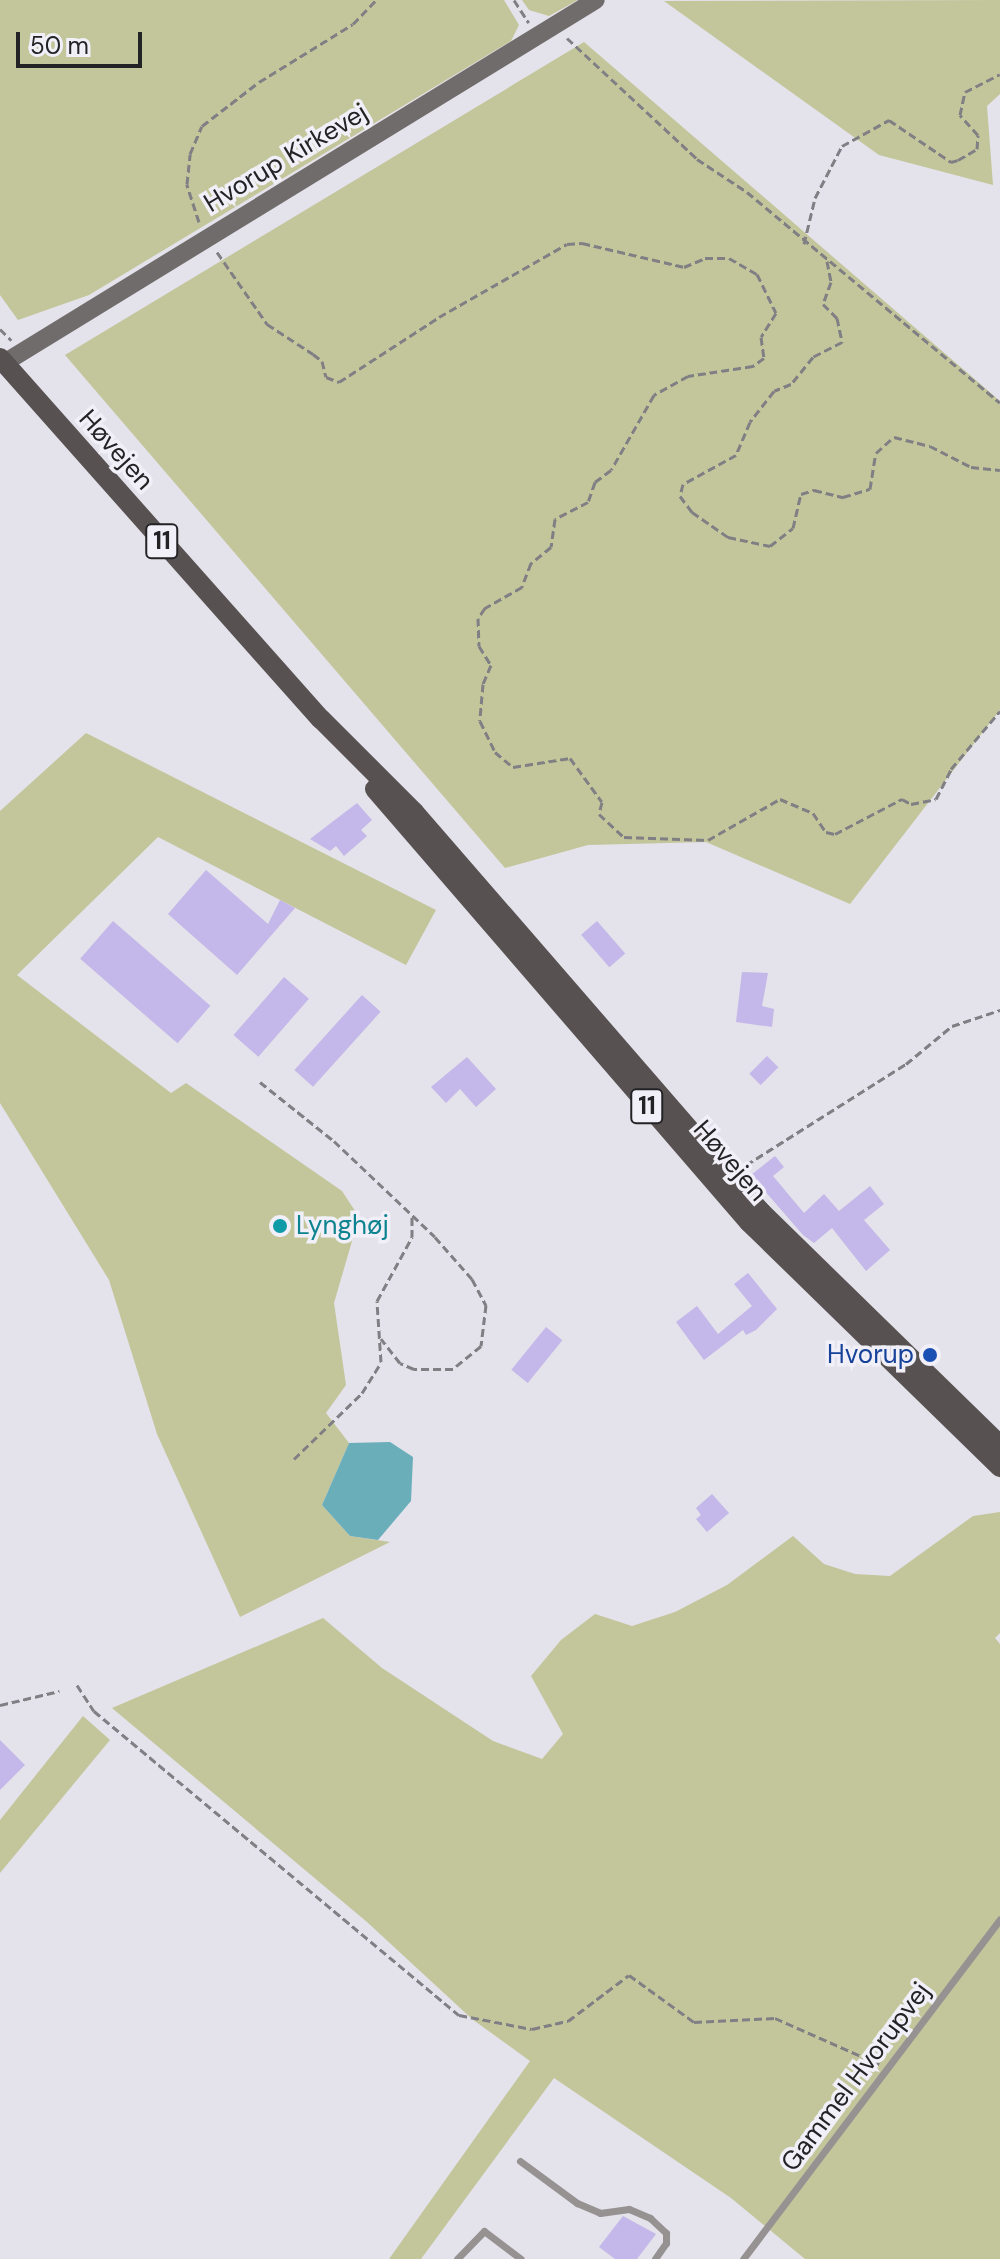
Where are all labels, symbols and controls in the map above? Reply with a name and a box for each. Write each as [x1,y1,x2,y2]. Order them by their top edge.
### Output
scale bar [20,16,146,66]
text: 50 m [30,30,89,61]
street label: Hvorup Kirkevej [198,97,374,219]
street label: Høvejen [72,404,160,496]
road number: 11 [144,521,180,561]
road number: 11 [629,1086,665,1126]
street label: Høvejen [687,1114,773,1208]
place label: Lynghøj [296,1210,389,1242]
marker: Lynghøj [271,1217,289,1235]
place label: Hvorup [827,1339,914,1371]
marker: Hvorup [921,1346,939,1364]
street label: Gammel Hvorupvej [775,1977,937,2177]

